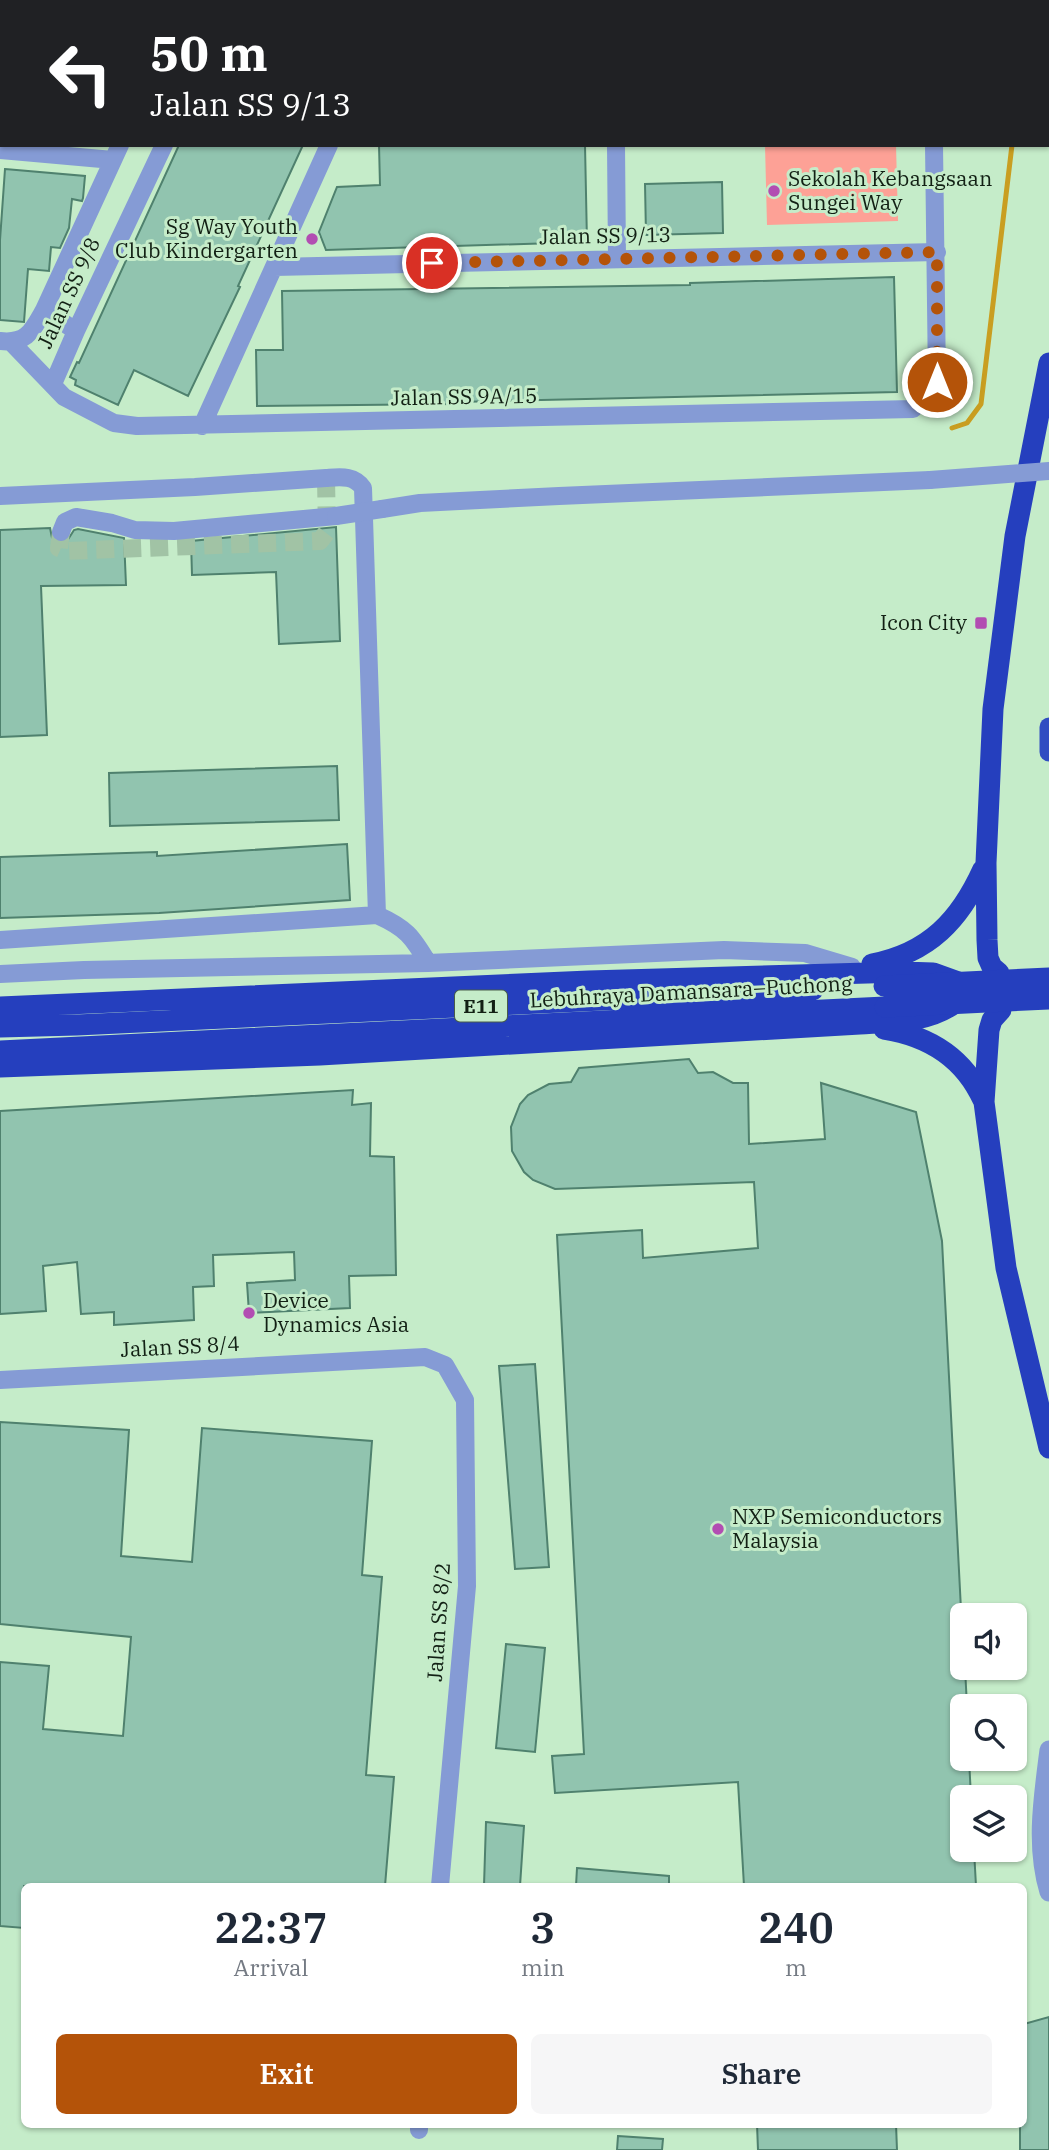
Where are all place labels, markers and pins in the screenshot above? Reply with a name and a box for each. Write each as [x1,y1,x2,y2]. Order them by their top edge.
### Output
place label: Sekolah Kebangsaan Sungei Way [788,164,992,216]
marker: Sekolah Kebangsaan Sungei Way [766,183,782,199]
place label: Sg Way Youth Club Kindergarten [115,212,298,264]
marker: Sg Way Youth Club Kindergarten [304,231,320,247]
pin [402,233,462,293]
place label: Icon City [880,608,968,636]
marker: Icon City [973,615,989,631]
place label: Device Dynamics Asia [263,1286,409,1338]
marker: Device Dynamics Asia [241,1305,257,1321]
place label: NXP Semiconductors Malaysia [732,1502,942,1554]
marker: NXP Semiconductors Malaysia [710,1521,726,1537]

